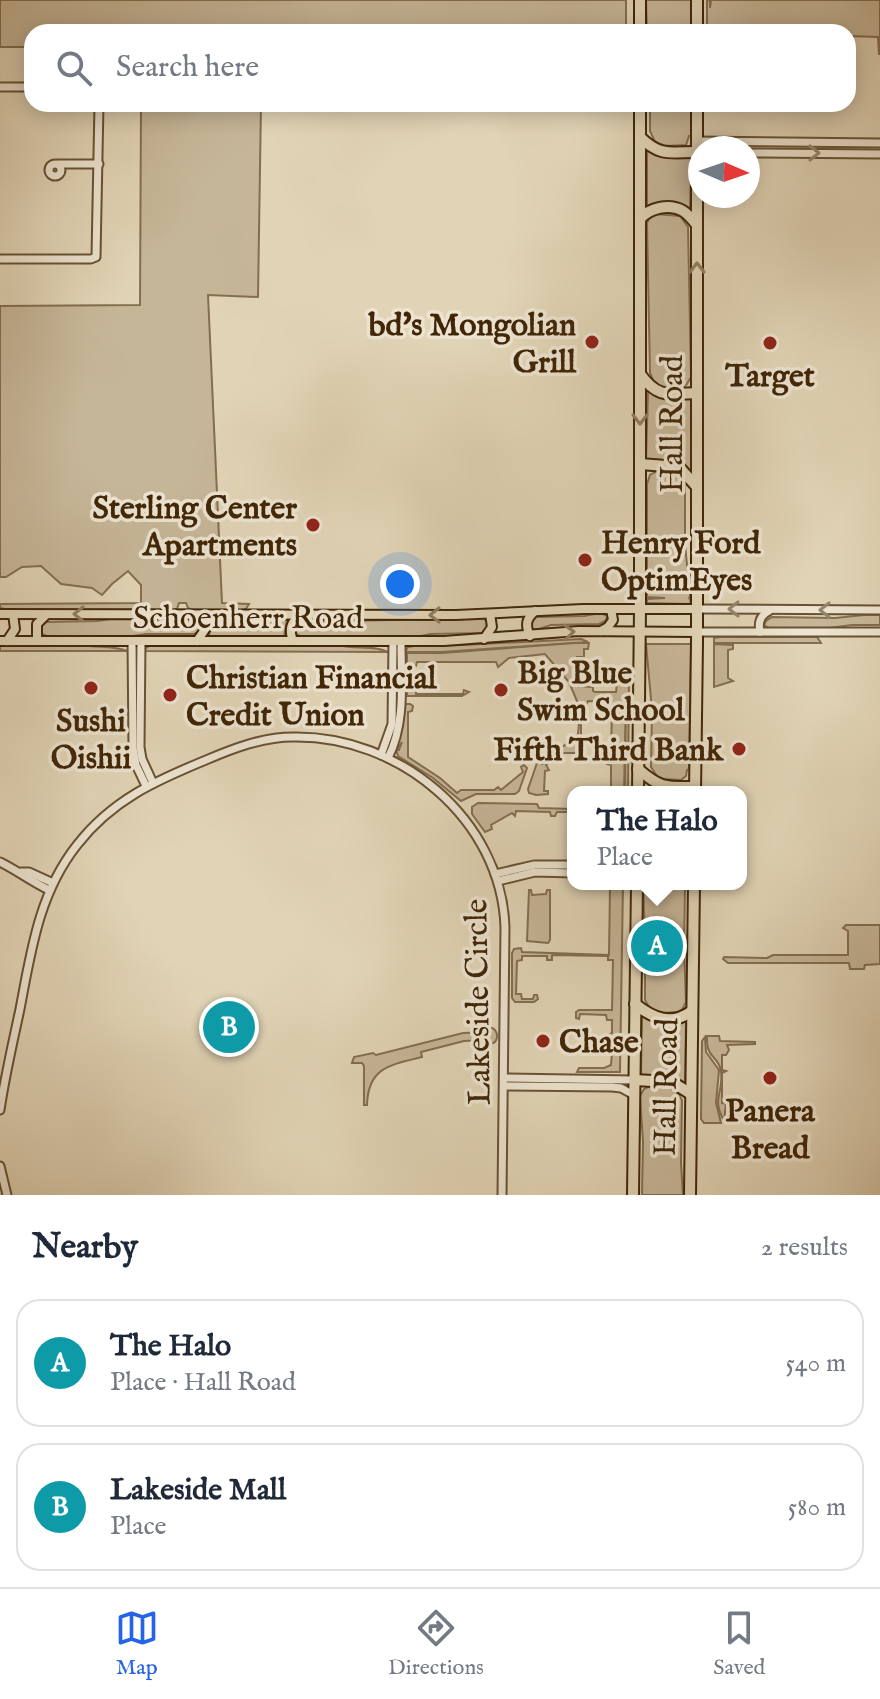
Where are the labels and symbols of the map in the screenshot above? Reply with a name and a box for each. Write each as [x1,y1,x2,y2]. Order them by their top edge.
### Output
north arrow [688,136,760,208]
one-way arrow [808,144,821,162]
one-way arrow [688,261,706,274]
place label: bd's Mongolian Grill [367,306,577,384]
marker: bd's Mongolian Grill [583,333,601,351]
marker: Target [761,334,779,352]
street label: Hall Road [653,354,694,493]
place label: Target [724,357,815,398]
one-way arrow [631,413,649,426]
place label: Sterling Center Apartments [93,489,297,567]
marker: Sterling Center Apartments [304,516,322,534]
place label: Henry Ford OptimEyes [601,524,761,602]
marker: Henry Ford OptimEyes [576,551,594,569]
your location [380,564,420,604]
street label: Schoenherr Road [133,599,364,640]
one-way arrow [727,600,740,618]
one-way arrow [818,601,831,619]
one-way arrow [72,605,85,623]
one-way arrow [428,606,441,624]
one-way arrow [563,624,576,641]
place label: Big Blue Swim School [517,654,686,732]
place label: Christian Financial Credit Union [186,659,438,737]
marker: Sushi Oishii [82,679,100,697]
marker: Big Blue Swim School [492,681,510,699]
marker: Christian Financial Credit Union [161,686,179,704]
place label: Sushi Oishii [51,702,132,780]
place label: Fifth Third Bank [494,731,724,772]
marker: Fifth Third Bank [730,740,748,758]
street label: Lakeside Circle [457,898,502,1106]
pin: A [631,916,683,976]
pin: B [203,997,255,1057]
street label: Hall Road [646,1017,689,1156]
place label: Chase [559,1023,639,1064]
marker: Chase [534,1032,552,1050]
marker: Panera Bread [761,1069,779,1087]
place label: Panera Bread [725,1092,816,1170]

